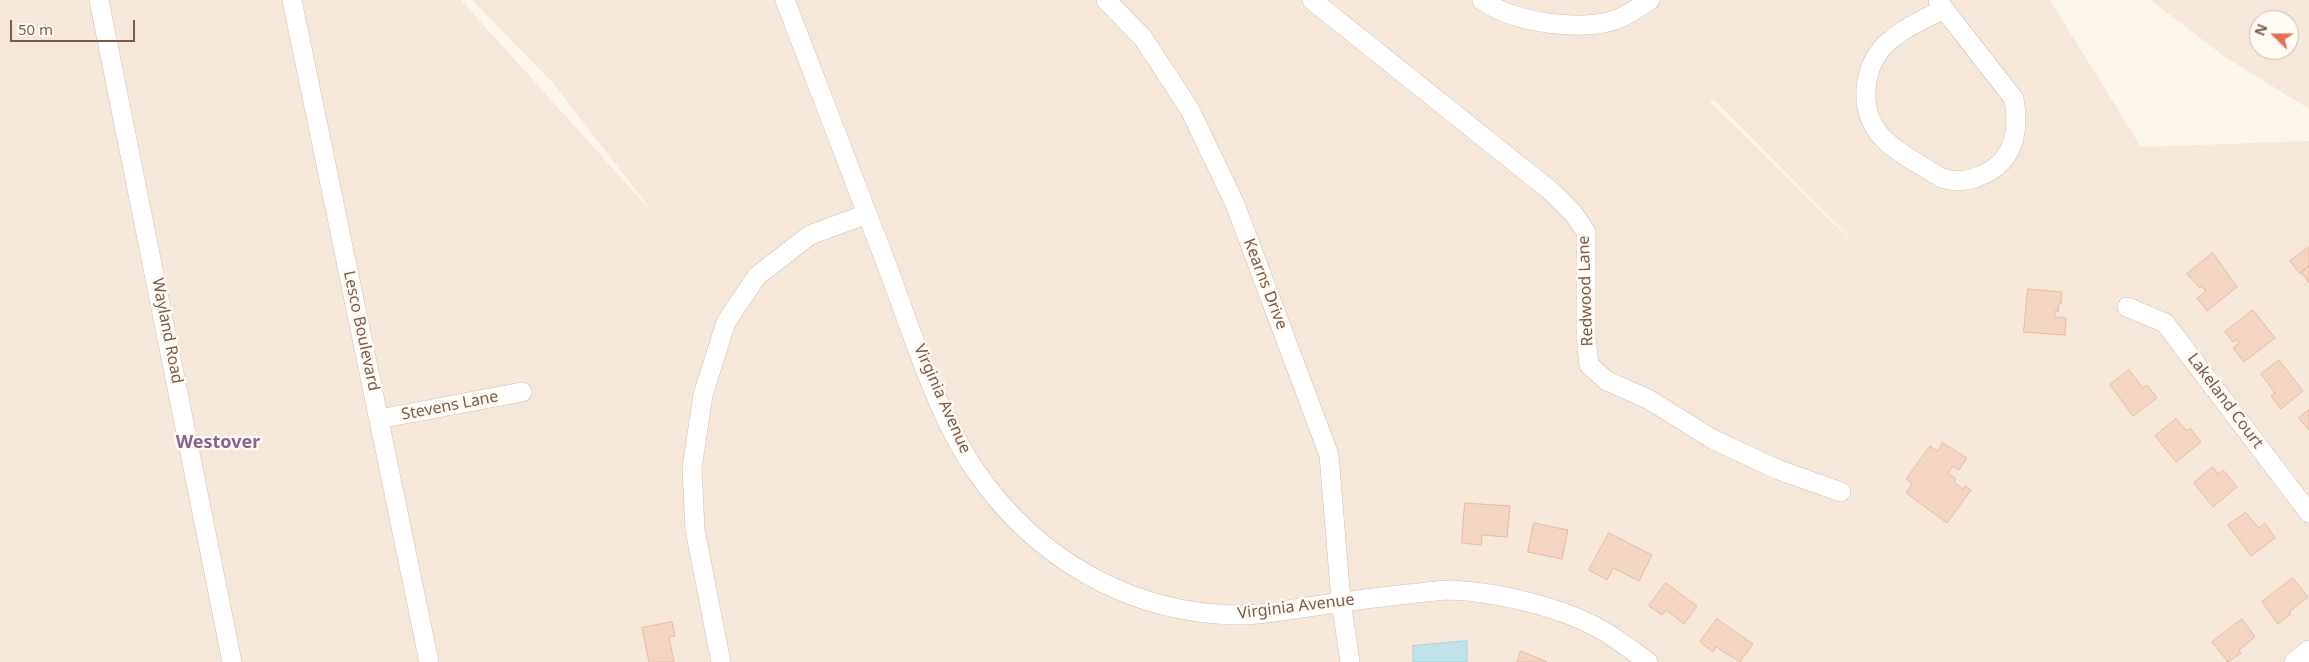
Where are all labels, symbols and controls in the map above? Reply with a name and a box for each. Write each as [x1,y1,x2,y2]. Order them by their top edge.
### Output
scale bar [12,10,138,42]
north arrow [2249,10,2299,60]
text: 50 m [18,19,53,39]
text: N [2250,21,2271,38]
street label: Redwood Lane [1574,235,1598,347]
street label: Kearns Drive [1239,236,1291,332]
street label: Lesco Boulevard [339,269,383,393]
street label: Wayland Road [147,277,187,385]
street label: Virginia Avenue [909,341,975,457]
street label: Lakeland Court [2183,350,2267,452]
street label: Stevens Lane [400,387,500,425]
district label: Westover [176,432,260,454]
street label: Virginia Avenue [1237,590,1355,624]

